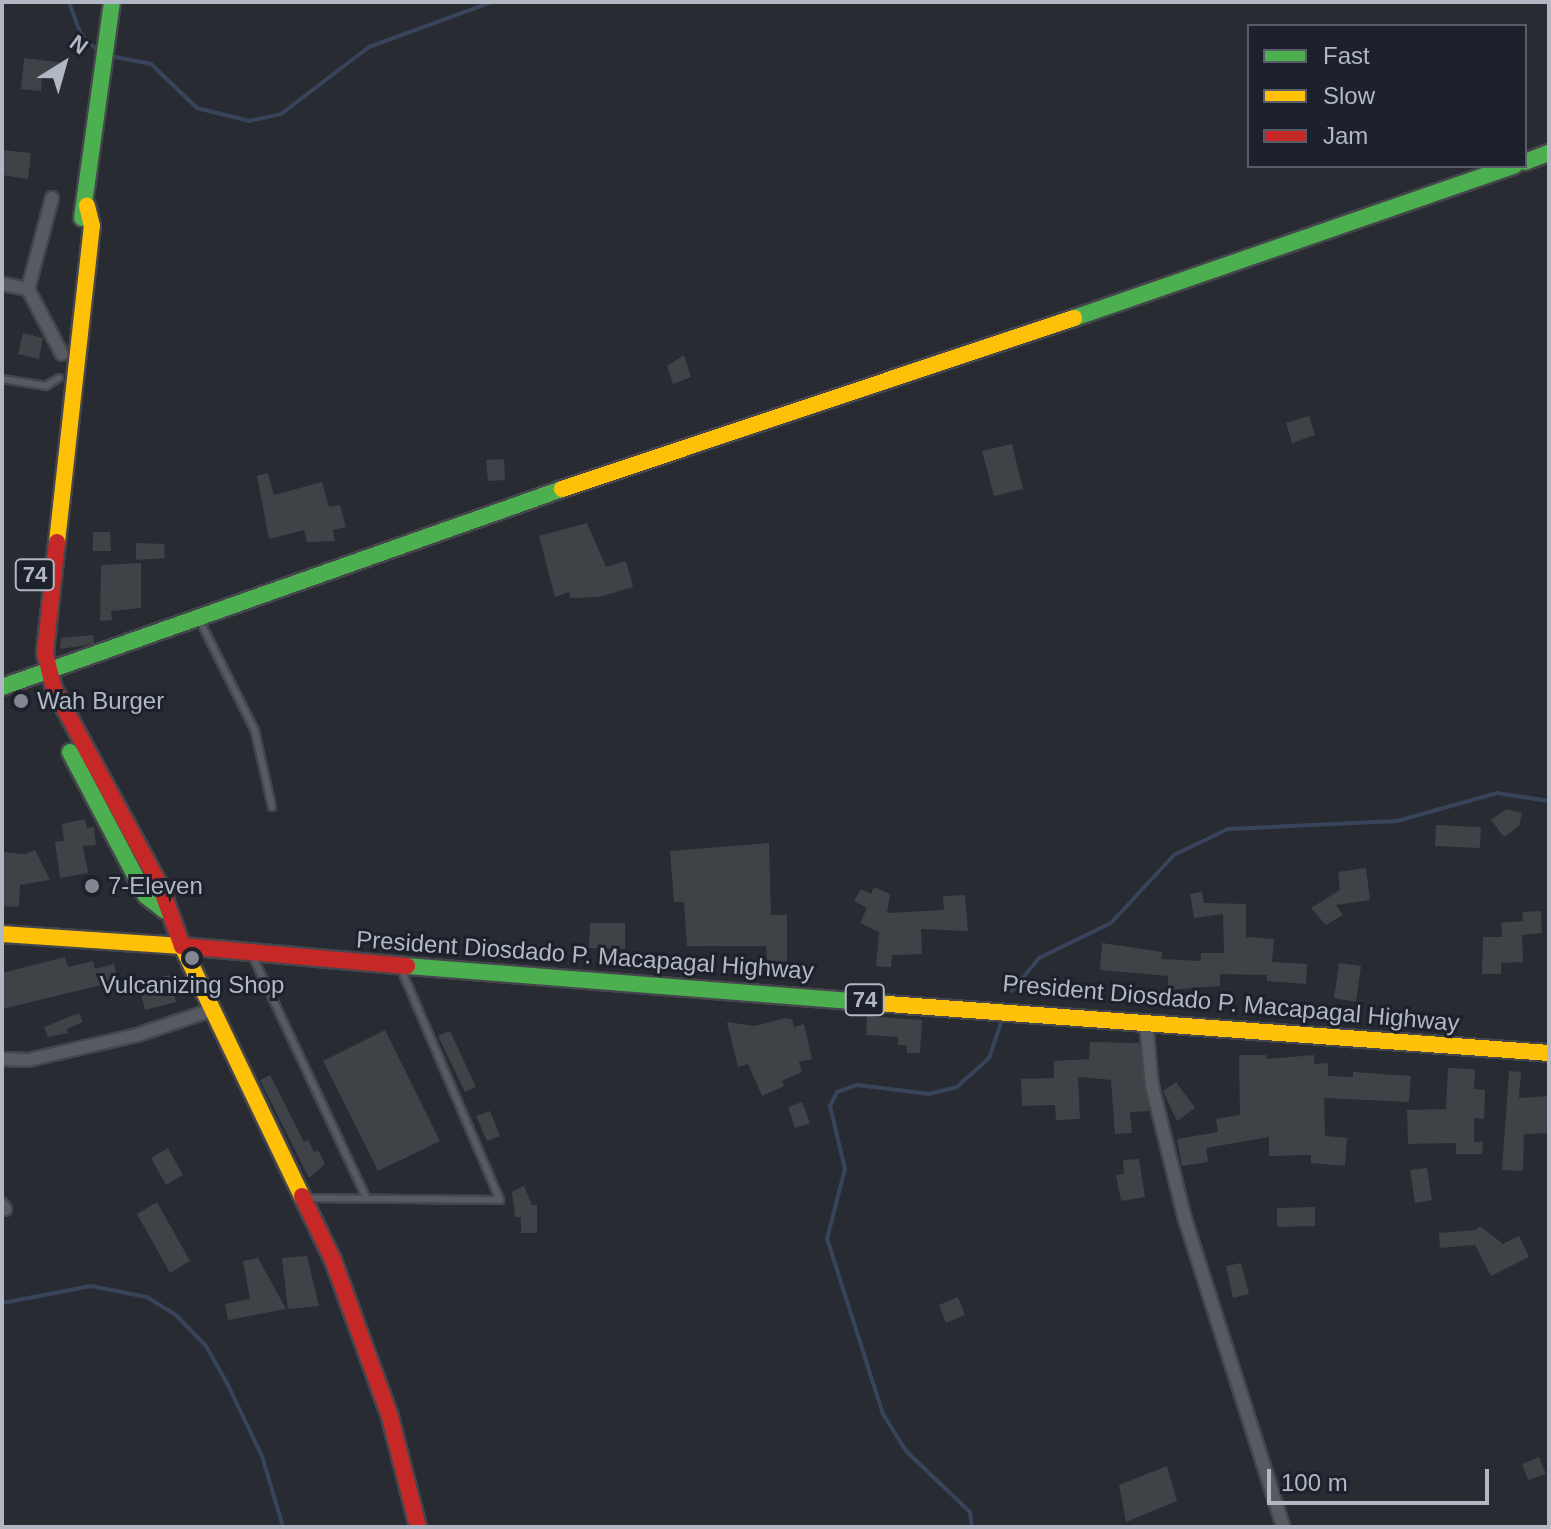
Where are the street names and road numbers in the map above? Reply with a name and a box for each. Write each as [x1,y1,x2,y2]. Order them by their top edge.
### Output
road number: 74 [13,557,57,593]
street label: President Diosdado P. Macapagal Highway [355,925,815,985]
street label: President Diosdado P. Macapagal Highway [1001,969,1461,1037]
road number: 74 [843,982,887,1018]

